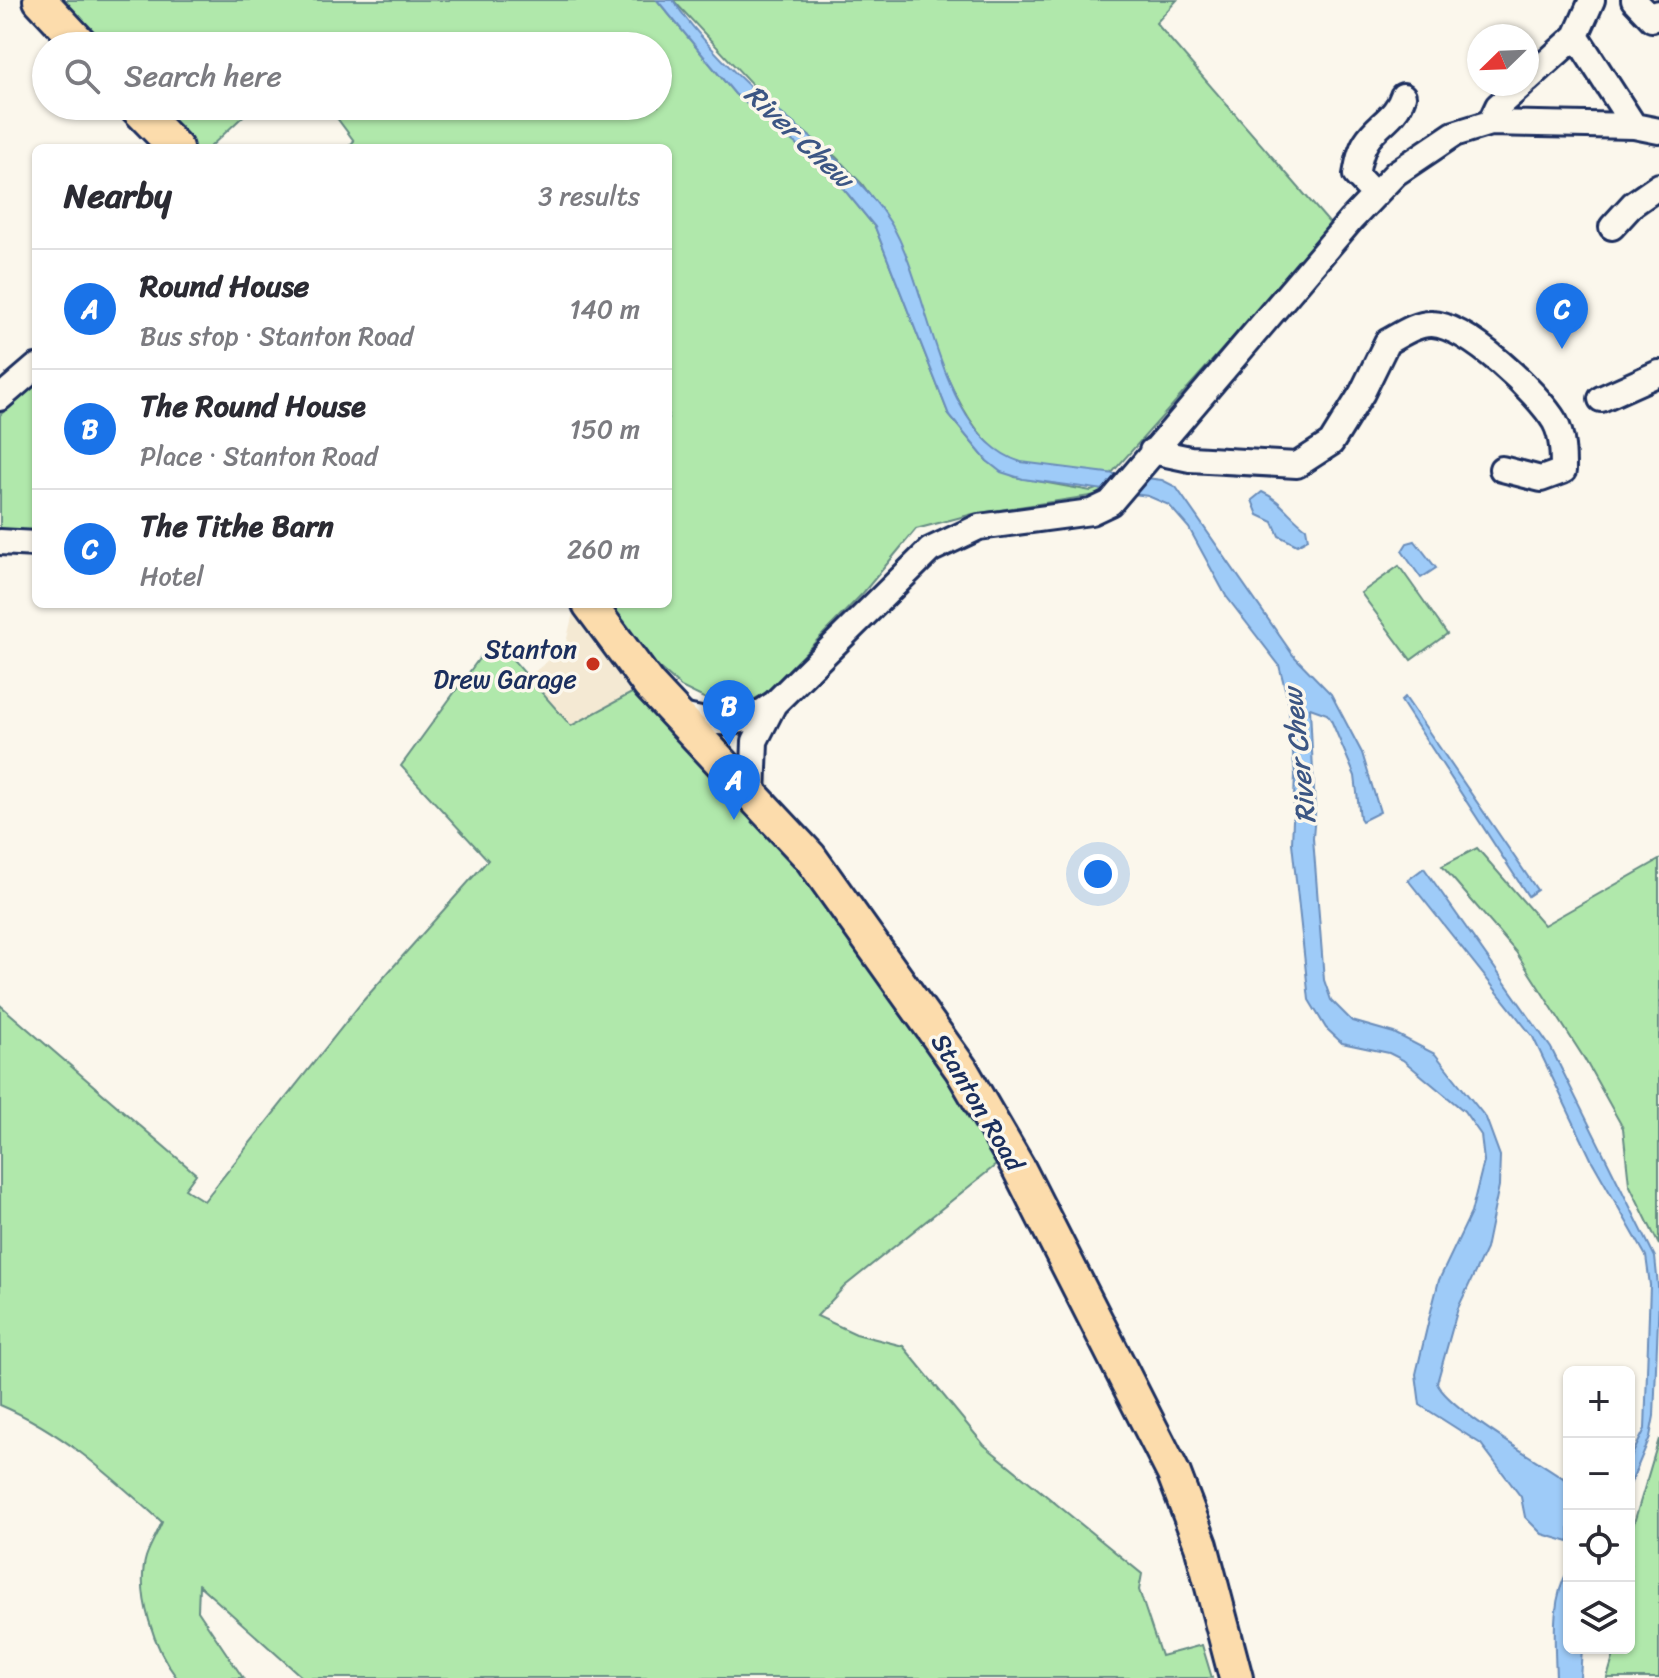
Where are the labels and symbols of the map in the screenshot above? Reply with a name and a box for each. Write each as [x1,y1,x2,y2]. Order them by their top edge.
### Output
north arrow [1467,24,1539,96]
water label: River Chew [733,72,868,203]
pin: C [1536,283,1588,349]
place label: Stanton Drew Garage [433,626,577,702]
marker: Stanton Drew Garage [584,655,602,673]
pin: B [703,680,755,746]
water label: River Chew [1267,682,1330,826]
pin: A [708,754,760,820]
your location [1078,854,1118,894]
street label: Stanton Road [918,1024,1039,1182]

